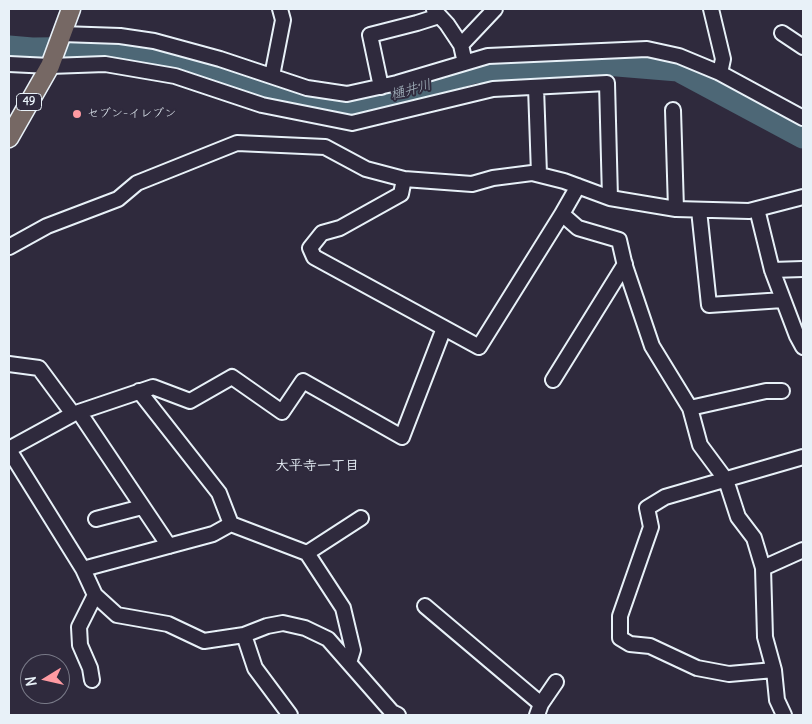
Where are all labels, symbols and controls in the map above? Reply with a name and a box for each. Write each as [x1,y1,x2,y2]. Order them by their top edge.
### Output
water label: 樋井川 [388,76,434,104]
road number: 49 [16,94,42,110]
place label: セブン-イレブン [87,107,176,121]
marker: セブン-イレブン [71,108,83,120]
district label: 大平寺一丁目 [275,458,359,474]
north arrow [20,654,70,704]
text: N [22,675,41,687]

